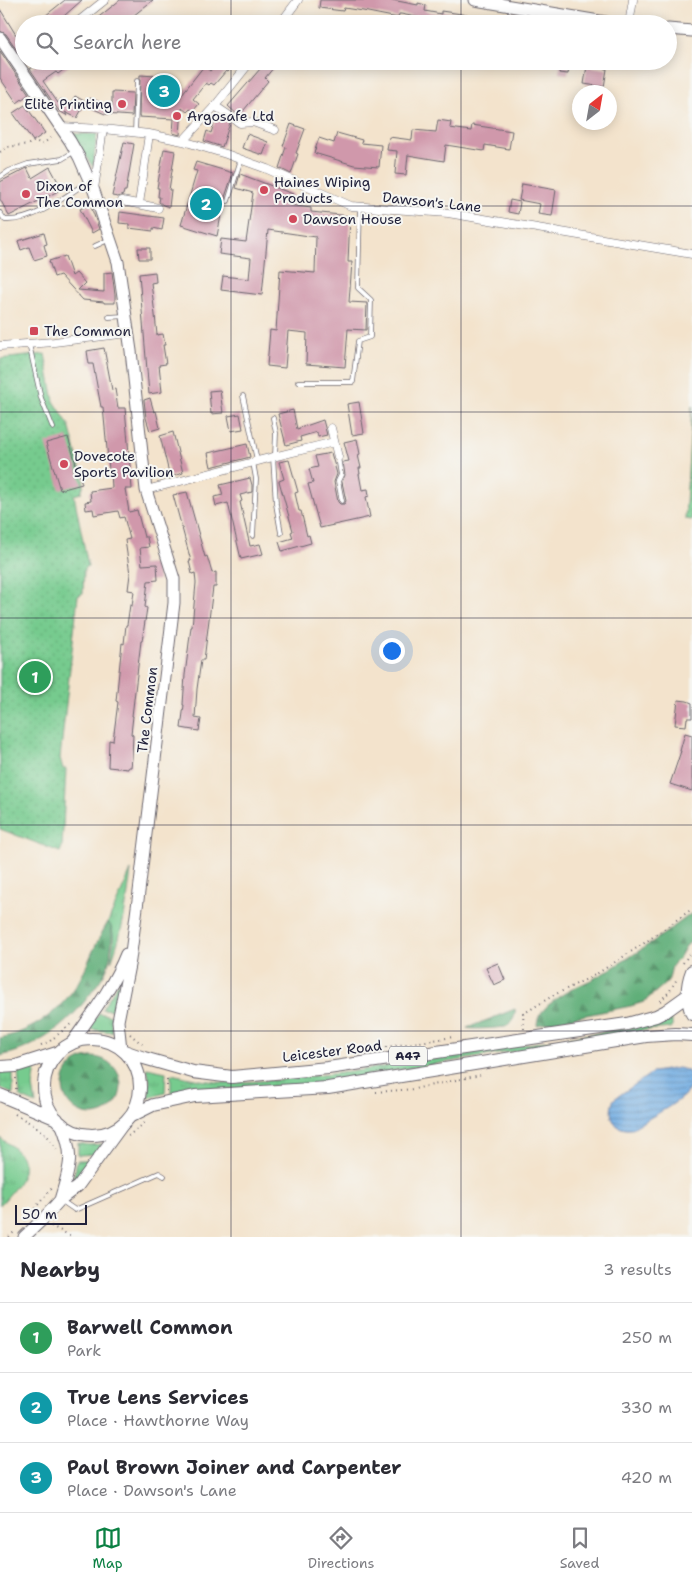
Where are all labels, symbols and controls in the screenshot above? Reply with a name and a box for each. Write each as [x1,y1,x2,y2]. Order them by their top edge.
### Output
search box [15,15,677,70]
icon: search [33,29,61,57]
text: Search here [73,30,182,55]
pin: 3 [148,72,180,110]
north arrow [572,85,617,130]
place label: Elite Printing [24,95,112,113]
marker: Elite Printing [116,98,128,110]
place label: Argosafe Ltd [187,107,274,125]
marker: Argosafe Ltd [171,110,183,122]
place label: Haines Wiping Products [274,173,370,207]
place label: Dixon of The Common [36,177,124,211]
marker: Haines Wiping Products [258,184,270,196]
pin: 2 [190,185,222,223]
marker: Dixon of The Common [20,188,32,200]
street label: Dawson's Lane [382,188,482,216]
place label: Dawson House [303,210,402,228]
marker: Dawson House [287,213,299,225]
place label: The Common [44,322,132,340]
marker: The Common [28,325,40,337]
place label: Dovecote Sports Pavilion [74,447,174,481]
marker: Dovecote Sports Pavilion [58,458,70,470]
your location [379,638,405,664]
pin: 1 [19,658,51,696]
street label: The Common [133,665,161,754]
street label: Leicester Road [281,1036,383,1066]
road number: A47 [389,1046,427,1066]
scale bar [15,1202,88,1225]
text: 50 m [22,1205,57,1223]
text: Nearby [20,1256,100,1284]
text: 3 results [603,1259,672,1280]
text: Barwell Common [67,1315,233,1340]
text: 1 [32,1327,40,1348]
text: 250 m [621,1327,672,1348]
text: Park [67,1340,101,1361]
text: True Lens Services [67,1385,249,1410]
text: 2 [30,1397,42,1418]
text: 330 m [620,1397,672,1418]
text: Place · Hawthorne Way [67,1410,249,1431]
text: Paul Brown Joiner and Carpenter [67,1455,402,1480]
text: 3 [30,1467,42,1488]
text: 420 m [621,1467,672,1488]
text: Place · Dawson's Lane [67,1480,237,1501]
tab: Map [93,1524,123,1572]
tab: Directions [308,1524,374,1572]
tab: Saved [560,1524,599,1572]

